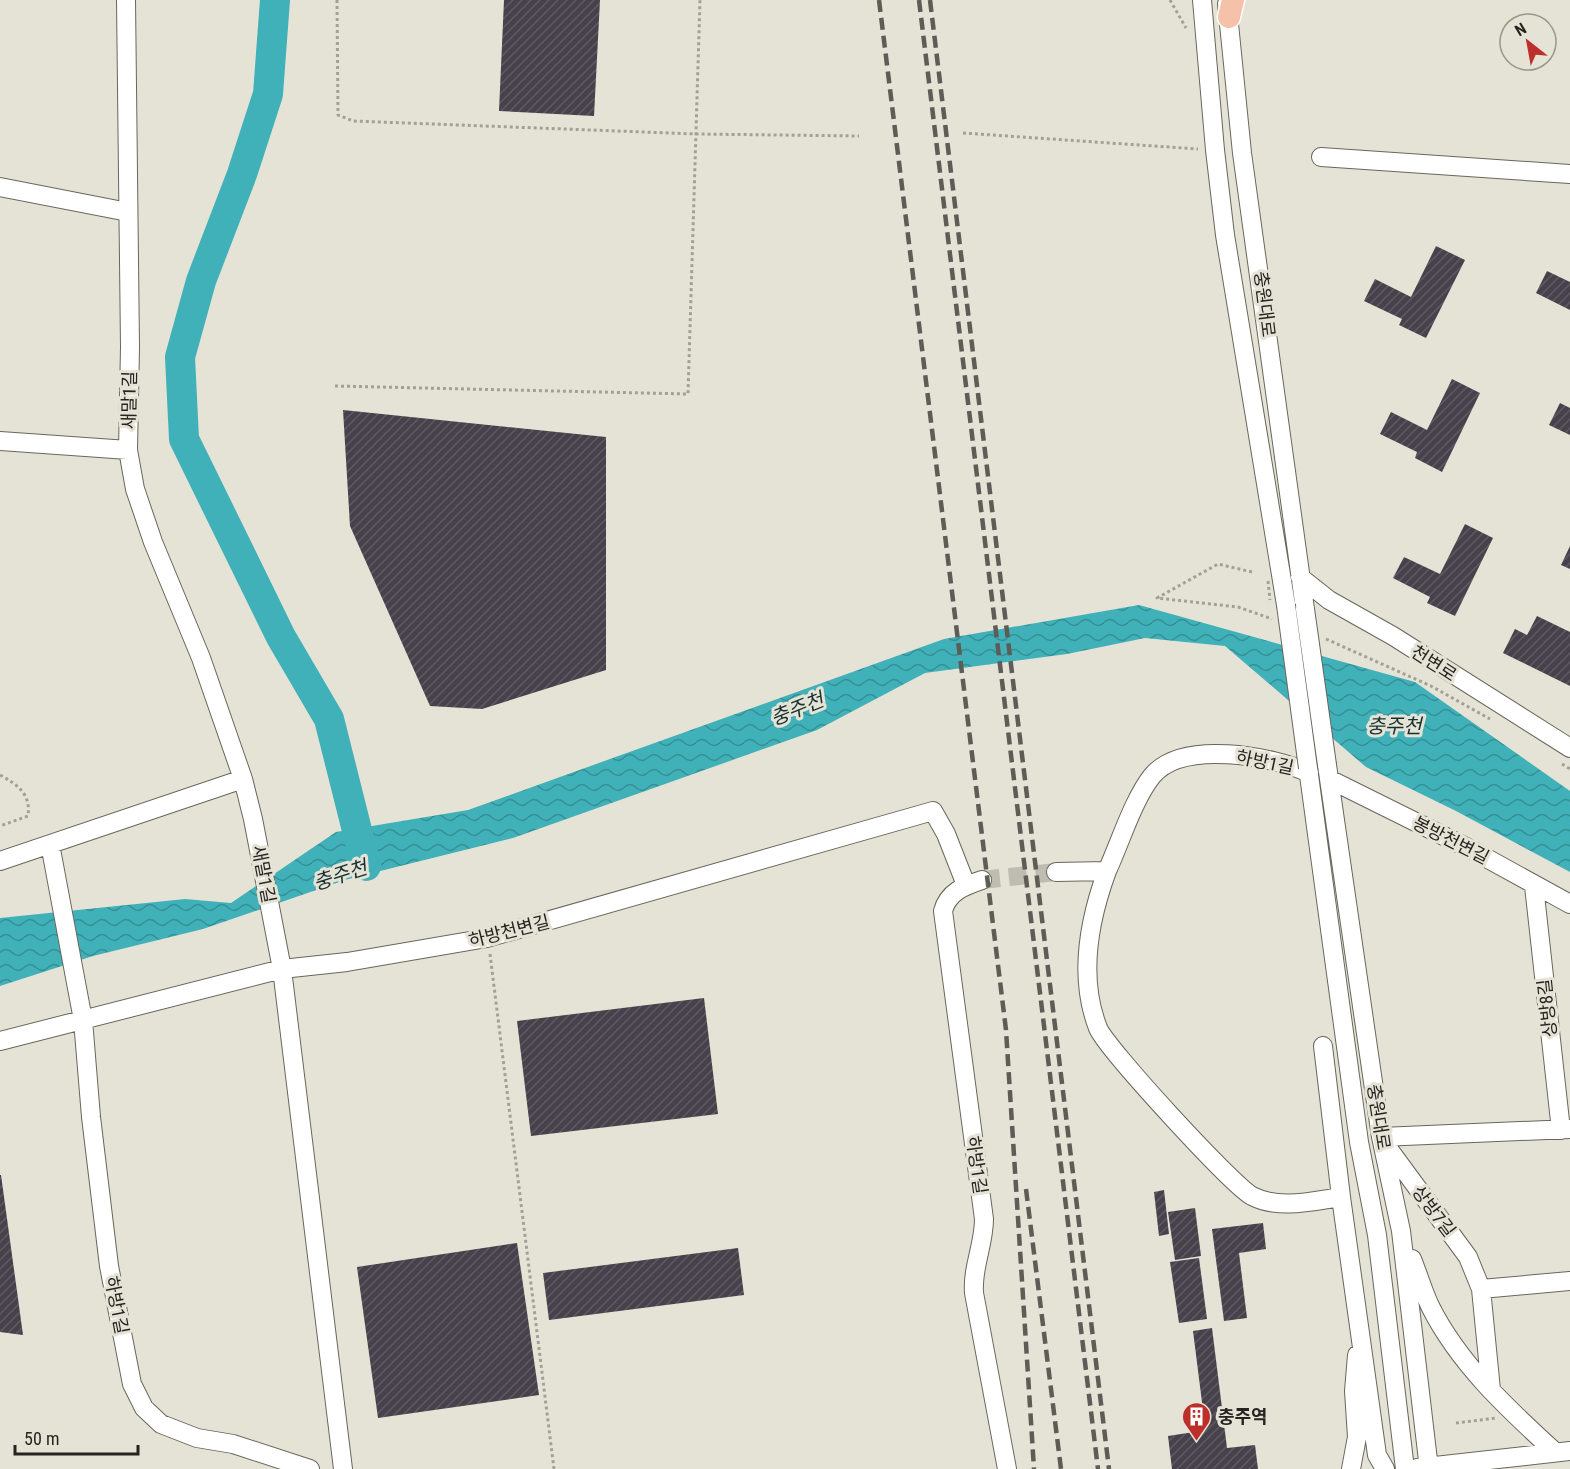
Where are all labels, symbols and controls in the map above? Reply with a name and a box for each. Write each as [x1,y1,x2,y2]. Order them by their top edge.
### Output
north arrow [1498,12,1558,72]
text: N [1511,19,1530,40]
street label: 충원대로 [1251,270,1279,338]
street label: 새말1길 [118,371,140,429]
street label: 천변로 [1407,641,1461,685]
water label: 충주천 [767,687,829,730]
water label: 충주천 [1366,714,1424,738]
street label: 하방1길 [1234,746,1296,778]
street label: 봉방천변길 [1409,812,1493,868]
street label: 새말1길 [248,843,280,905]
water label: 충주천 [310,854,372,895]
street label: 하방천변길 [466,911,552,951]
street label: 상방8길 [1533,978,1561,1038]
street label: 충원대로 [1363,1083,1395,1151]
street label: 하방1길 [963,1135,991,1195]
street label: 상방7길 [1408,1181,1460,1241]
street label: 하방1길 [101,1274,133,1336]
building icon: 충주역 [1181,1400,1213,1442]
place label: 충주역 [1218,1406,1268,1427]
scale bar [15,1418,138,1456]
text: 50 m [24,1428,59,1449]

